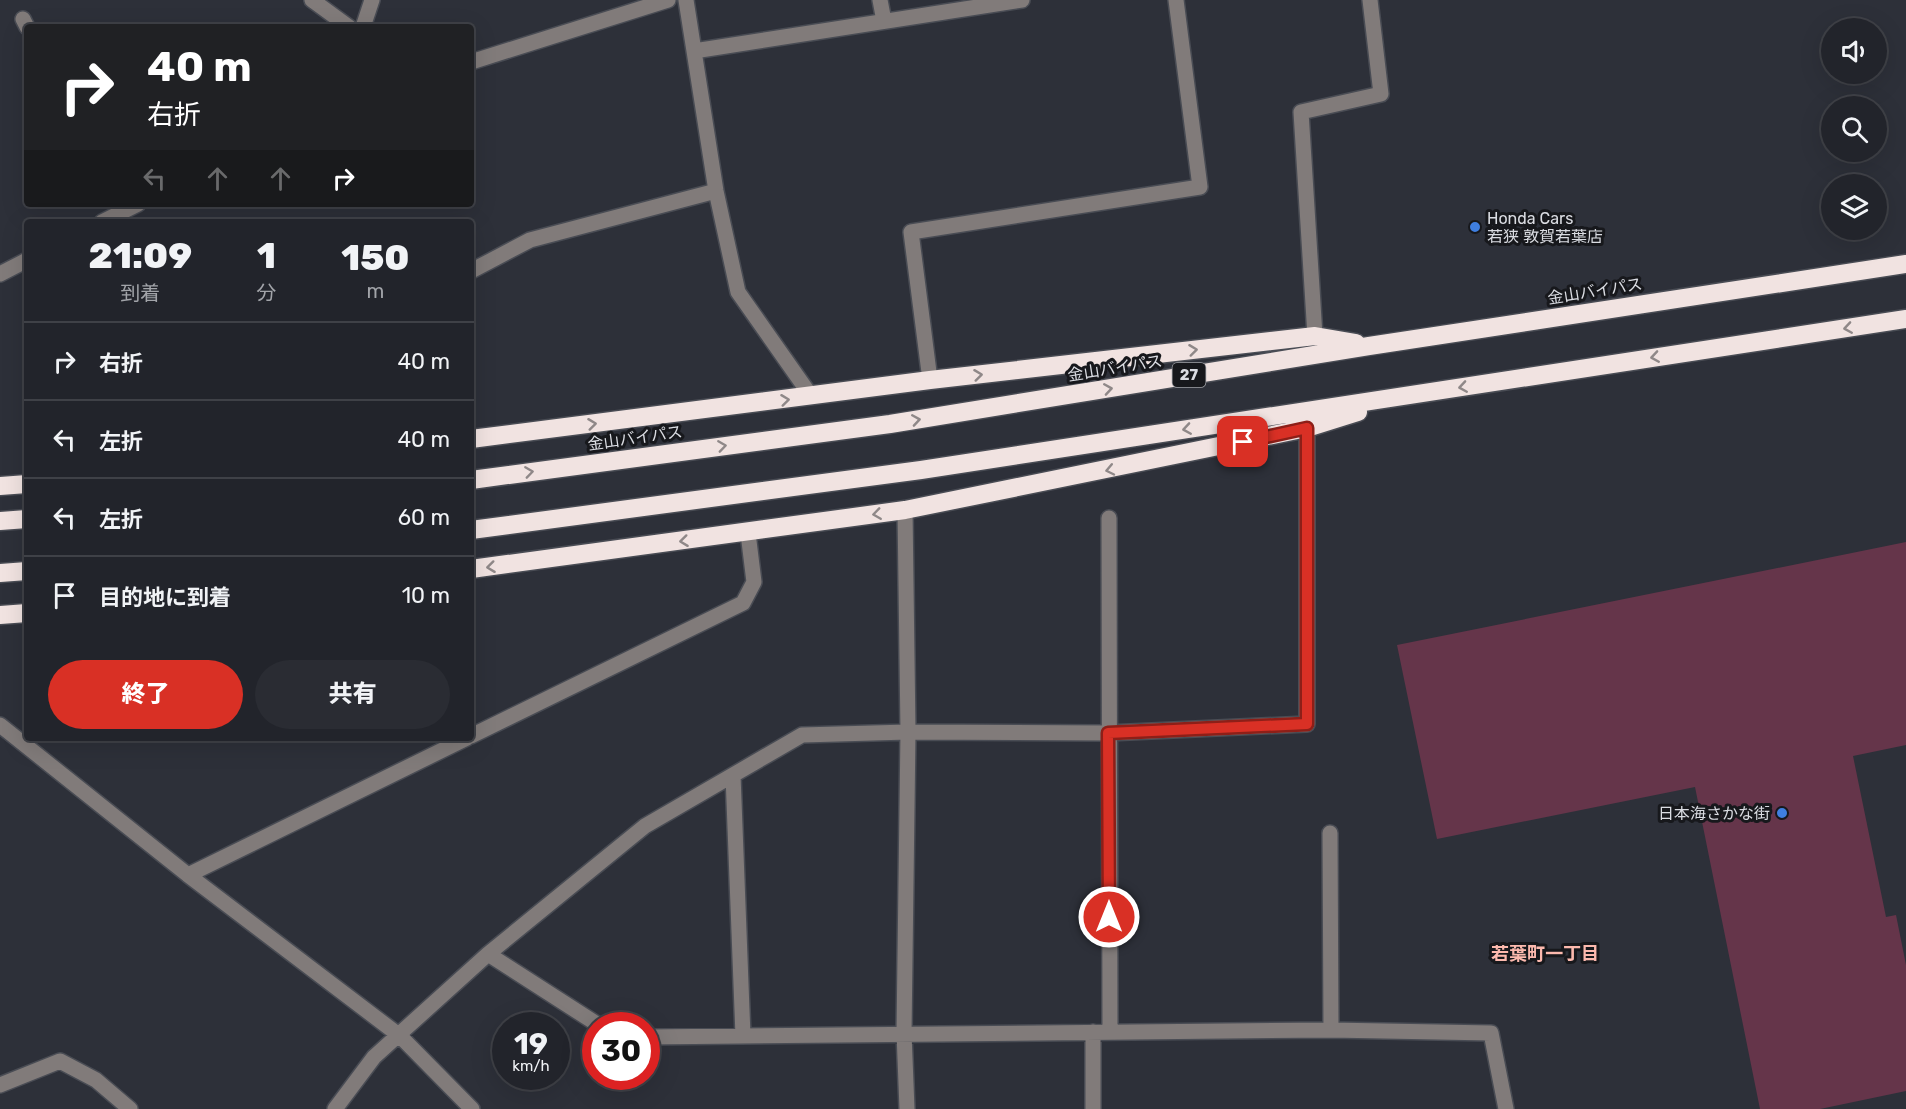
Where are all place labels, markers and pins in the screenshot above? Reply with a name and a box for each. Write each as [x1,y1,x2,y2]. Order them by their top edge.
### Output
place label: Honda Cars 若狭 敦賀若葉店 [1487,209,1603,246]
marker: Honda Cars 若狭 敦賀若葉店 [1468,220,1482,234]
pin [1217,416,1268,467]
place label: 日本海さかな街 [1658,804,1770,823]
marker: 日本海さかな街 [1775,806,1789,820]

